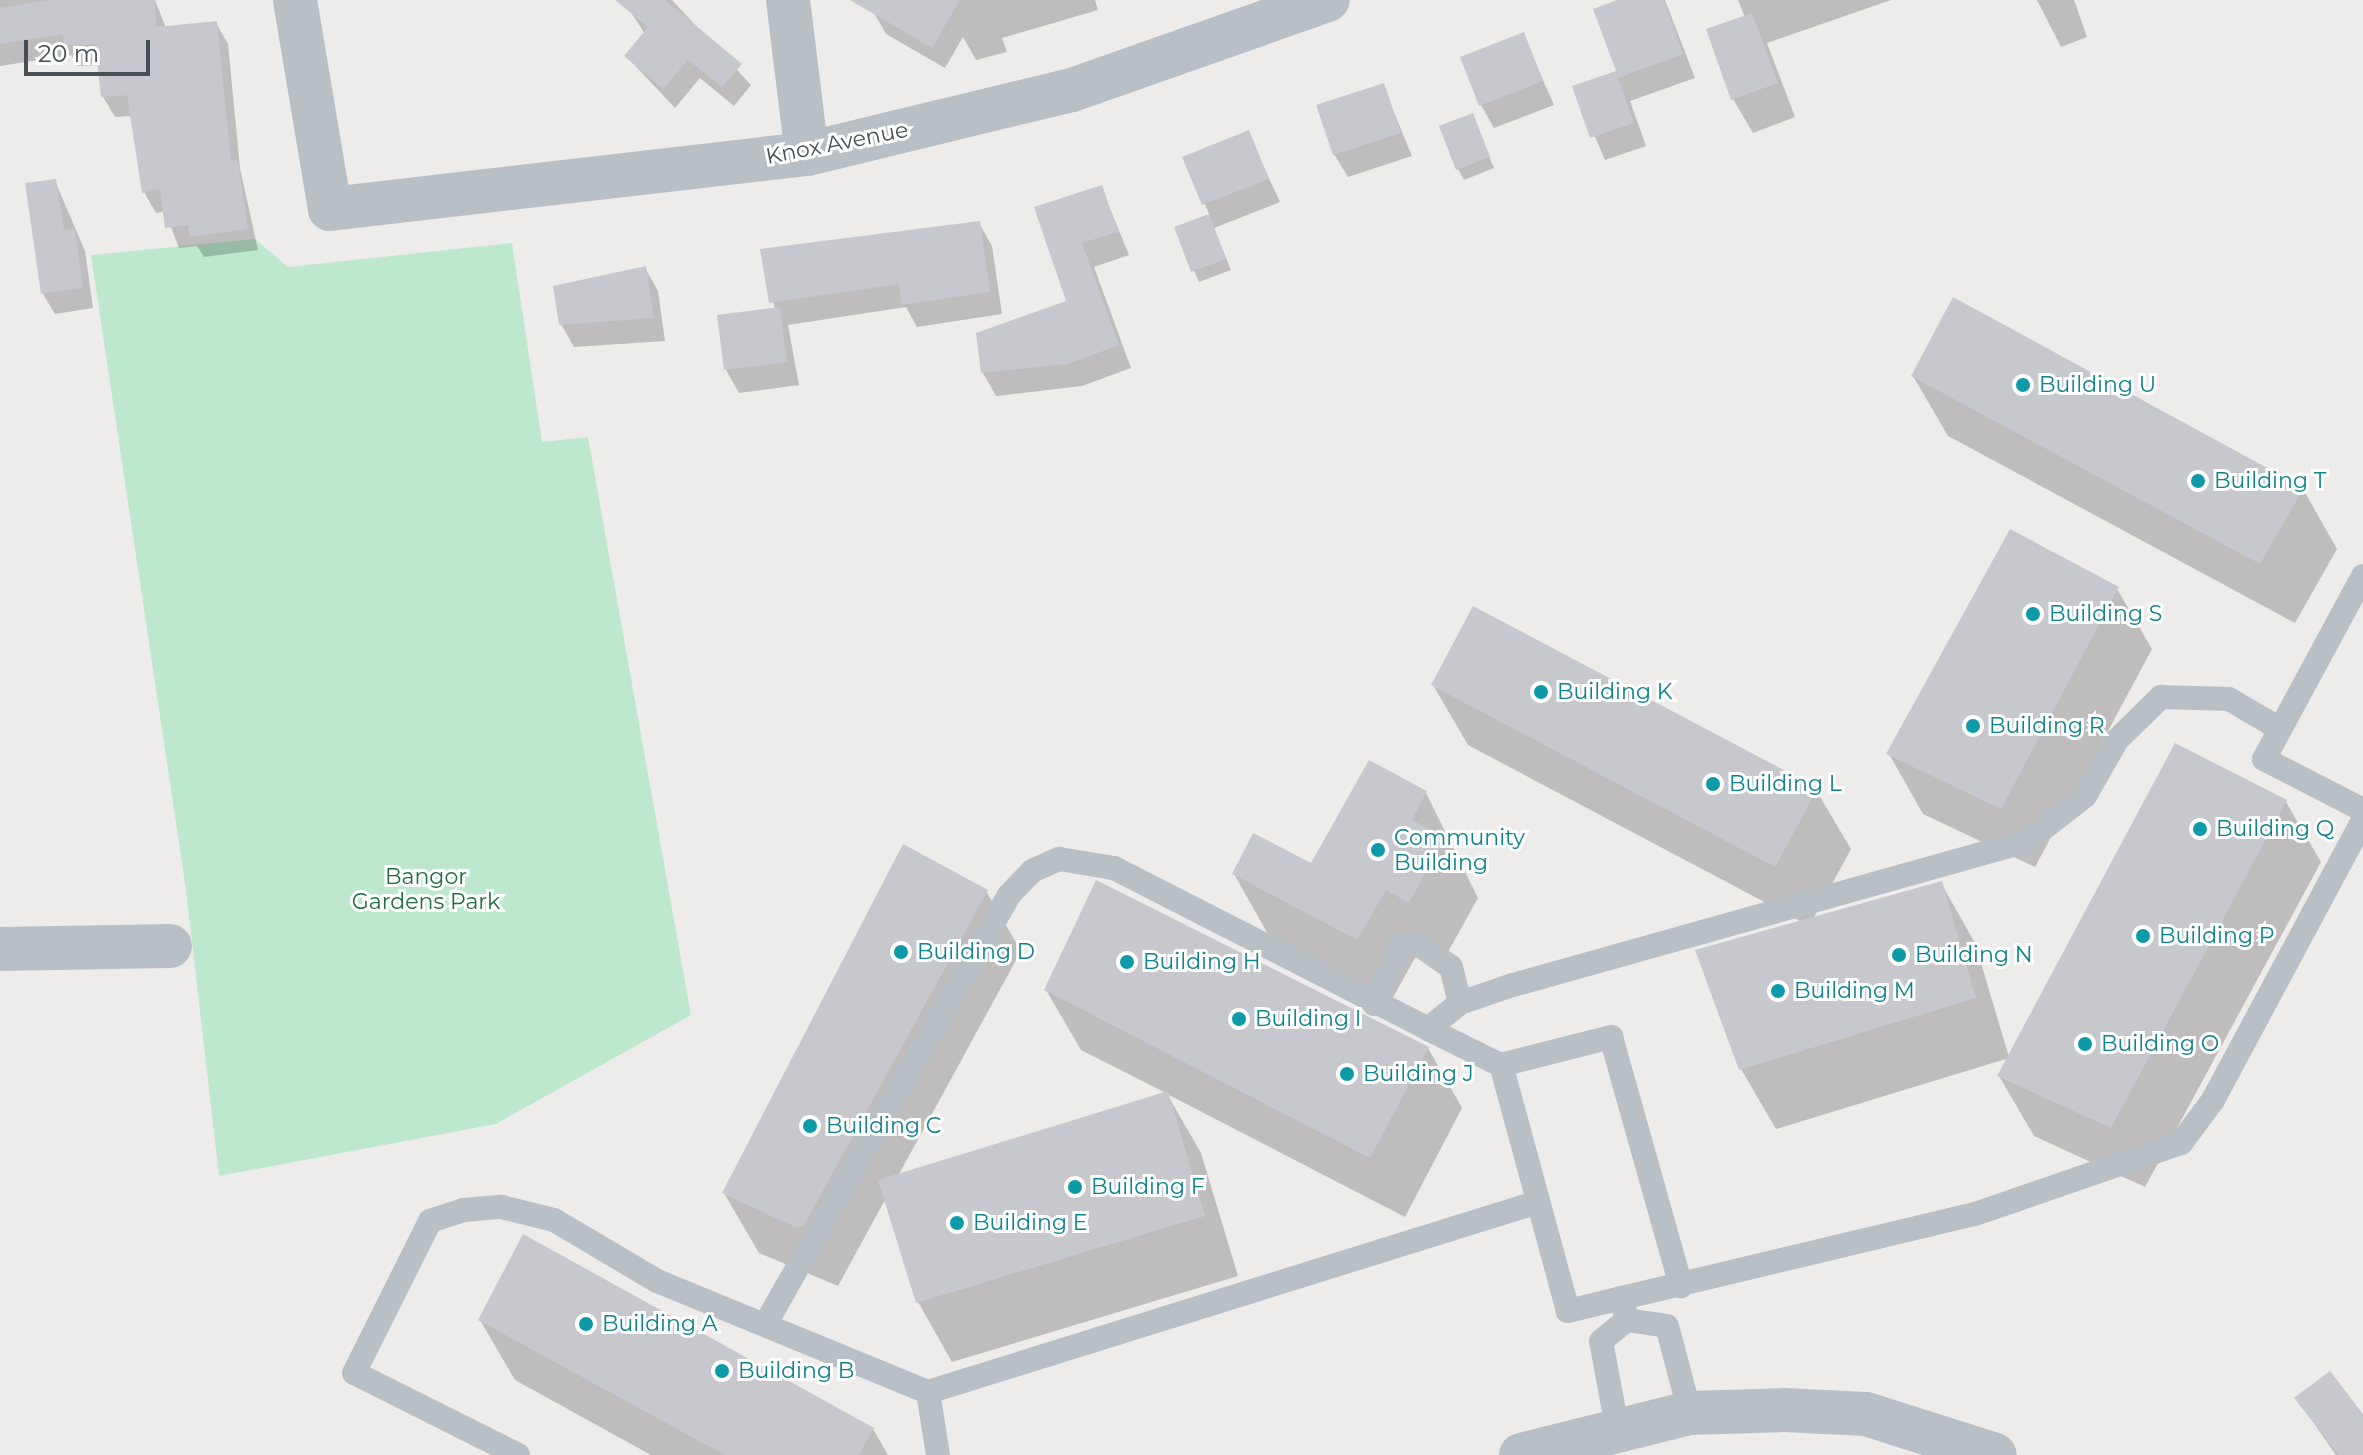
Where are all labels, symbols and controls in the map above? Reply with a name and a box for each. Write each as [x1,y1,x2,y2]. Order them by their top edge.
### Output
scale bar [28,24,154,74]
text: 20 m [38,39,99,68]
street label: Knox Avenue [764,116,910,170]
place label: Building U [2039,372,2156,398]
marker: Building U [2014,376,2032,394]
place label: Building T [2214,468,2326,494]
marker: Building T [2189,472,2207,490]
place label: Building S [2049,601,2162,627]
marker: Building S [2024,605,2042,623]
place label: Building K [1557,679,1672,705]
marker: Building K [1532,683,1550,701]
place label: Building R [1989,713,2105,739]
marker: Building R [1964,717,1982,735]
place label: Building L [1729,771,1842,797]
marker: Building L [1704,775,1722,793]
place label: Building Q [2216,816,2334,842]
marker: Building Q [2191,820,2209,838]
place label: Community Building [1394,824,1525,876]
marker: Community Building [1369,841,1387,859]
park label: Bangor Gardens Park [352,863,500,914]
place label: Building P [2159,923,2275,949]
marker: Building P [2134,927,2152,945]
place label: Building D [917,939,1035,965]
place label: Building N [1915,942,2033,968]
marker: Building D [892,943,910,961]
marker: Building N [1890,946,1908,964]
place label: Building H [1143,949,1261,975]
marker: Building H [1118,953,1136,971]
place label: Building M [1794,978,1915,1004]
marker: Building M [1769,982,1787,1000]
place label: Building I [1255,1006,1361,1032]
marker: Building I [1230,1010,1248,1028]
place label: Building O [2101,1031,2219,1057]
marker: Building O [2076,1035,2094,1053]
place label: Building J [1363,1061,1474,1087]
marker: Building J [1338,1065,1356,1083]
place label: Building C [826,1113,941,1139]
marker: Building C [801,1117,819,1135]
place label: Building F [1091,1174,1205,1200]
marker: Building F [1066,1178,1084,1196]
place label: Building E [973,1210,1087,1236]
marker: Building E [948,1214,966,1232]
place label: Building A [602,1311,718,1337]
marker: Building A [577,1315,595,1333]
place label: Building B [738,1358,854,1384]
marker: Building B [713,1362,731,1380]

